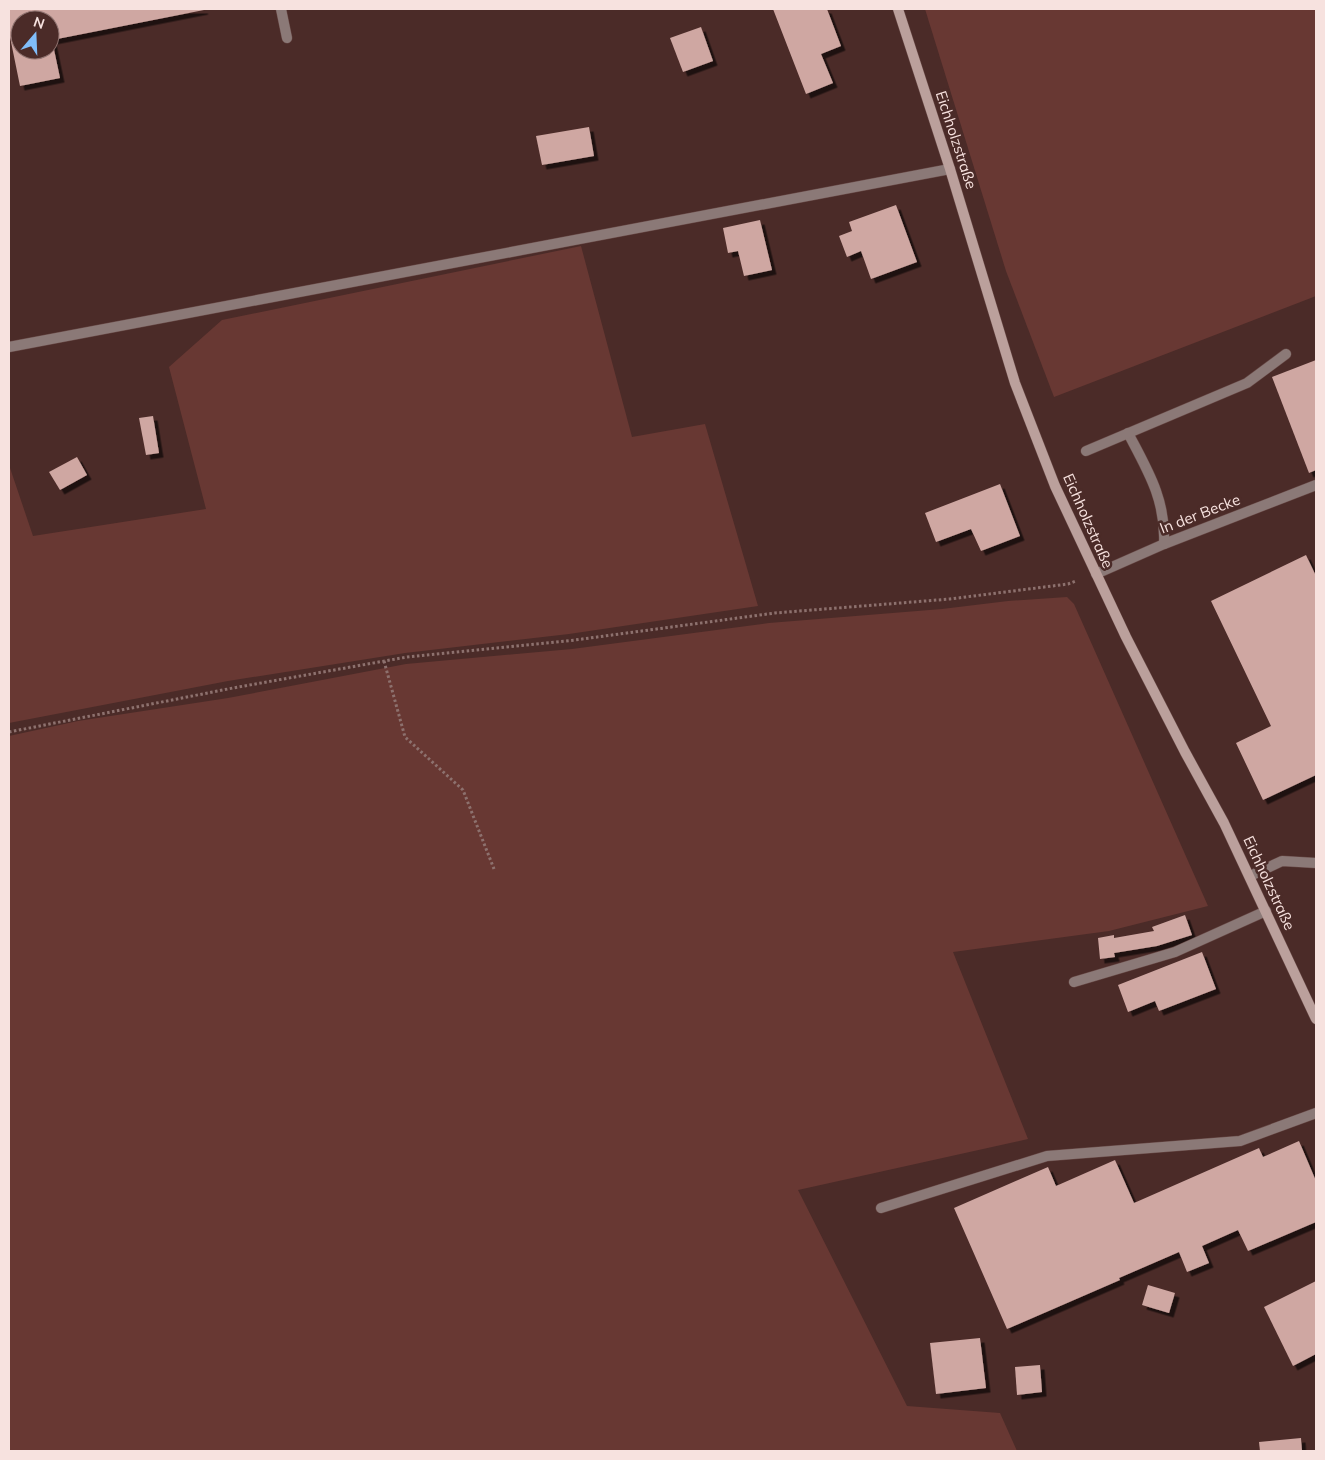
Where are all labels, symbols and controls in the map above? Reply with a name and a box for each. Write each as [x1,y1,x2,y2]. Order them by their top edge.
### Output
north arrow [10,10,60,60]
text: N [31,12,47,33]
street label: Eichholzstraße [932,88,981,191]
street label: Eichholzstraße [1059,470,1118,571]
street label: In der Becke [1157,490,1243,538]
street label: Eichholzstraße [1239,833,1300,933]

